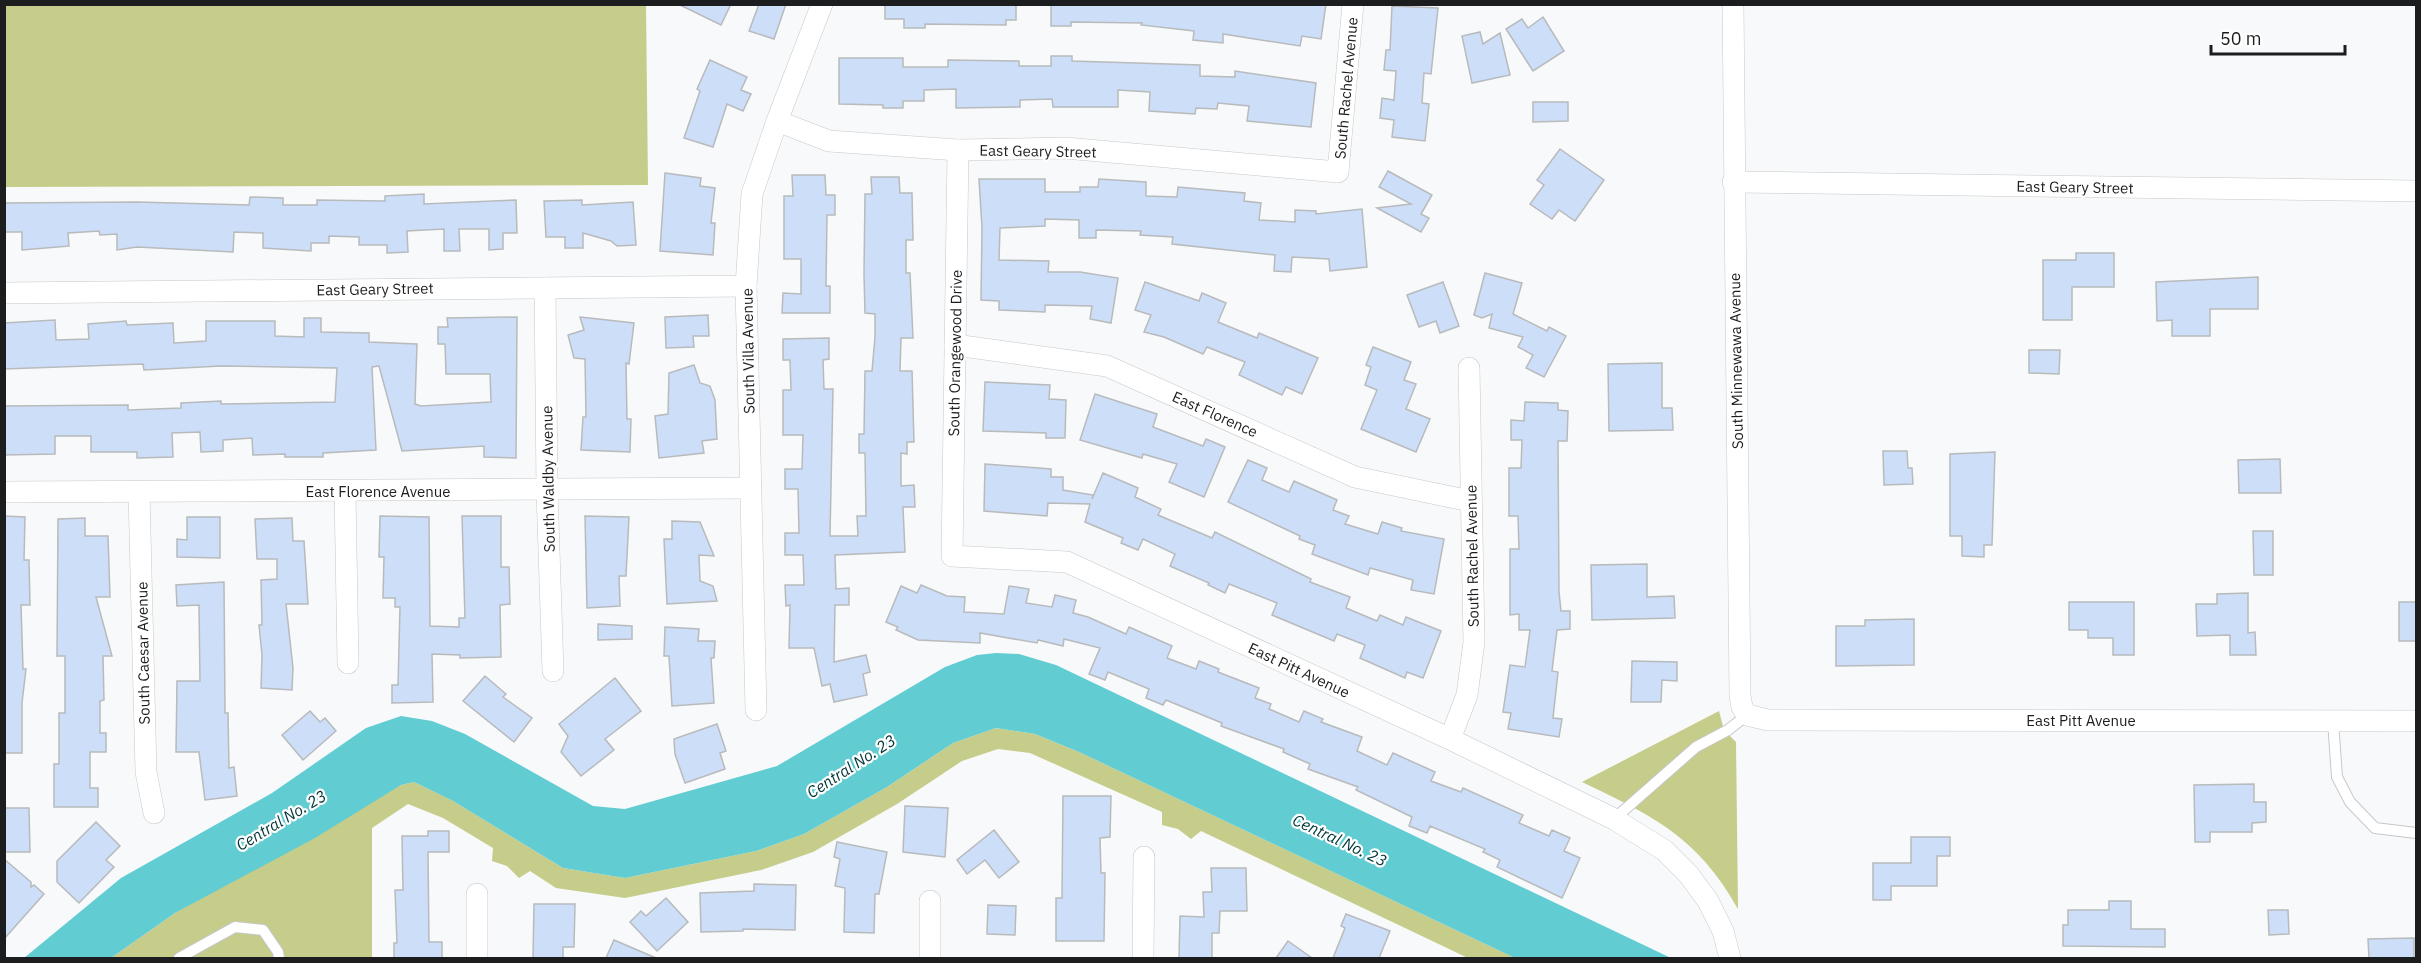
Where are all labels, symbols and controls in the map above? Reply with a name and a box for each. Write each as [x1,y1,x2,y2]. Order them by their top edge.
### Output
street label: South Rachel Avenue [1330,16,1362,160]
scale bar [2211,18,2344,56]
text: 50 m [2220,27,2262,50]
street label: East Geary Street [979,140,1097,162]
street label: East Geary Street [2016,176,2134,198]
street label: South Orangewood Drive [944,269,966,437]
street label: South Minnewawa Avenue [1725,273,1747,449]
street label: East Geary Street [316,278,434,300]
street label: South Villa Avenue [737,288,759,414]
street label: East Florence [1169,387,1261,441]
street label: South Waldby Avenue [537,405,559,553]
street label: East Florence Avenue [305,482,451,501]
street label: South Rachel Avenue [1461,485,1483,627]
street label: South Caesar Avenue [132,581,154,725]
street label: East Pitt Avenue [1245,638,1353,702]
street label: East Pitt Avenue [2026,711,2136,730]
water label: Central No. 23 [803,730,899,802]
water label: Central No. 23 [232,785,330,855]
water label: Central No. 23 [1290,809,1390,871]

